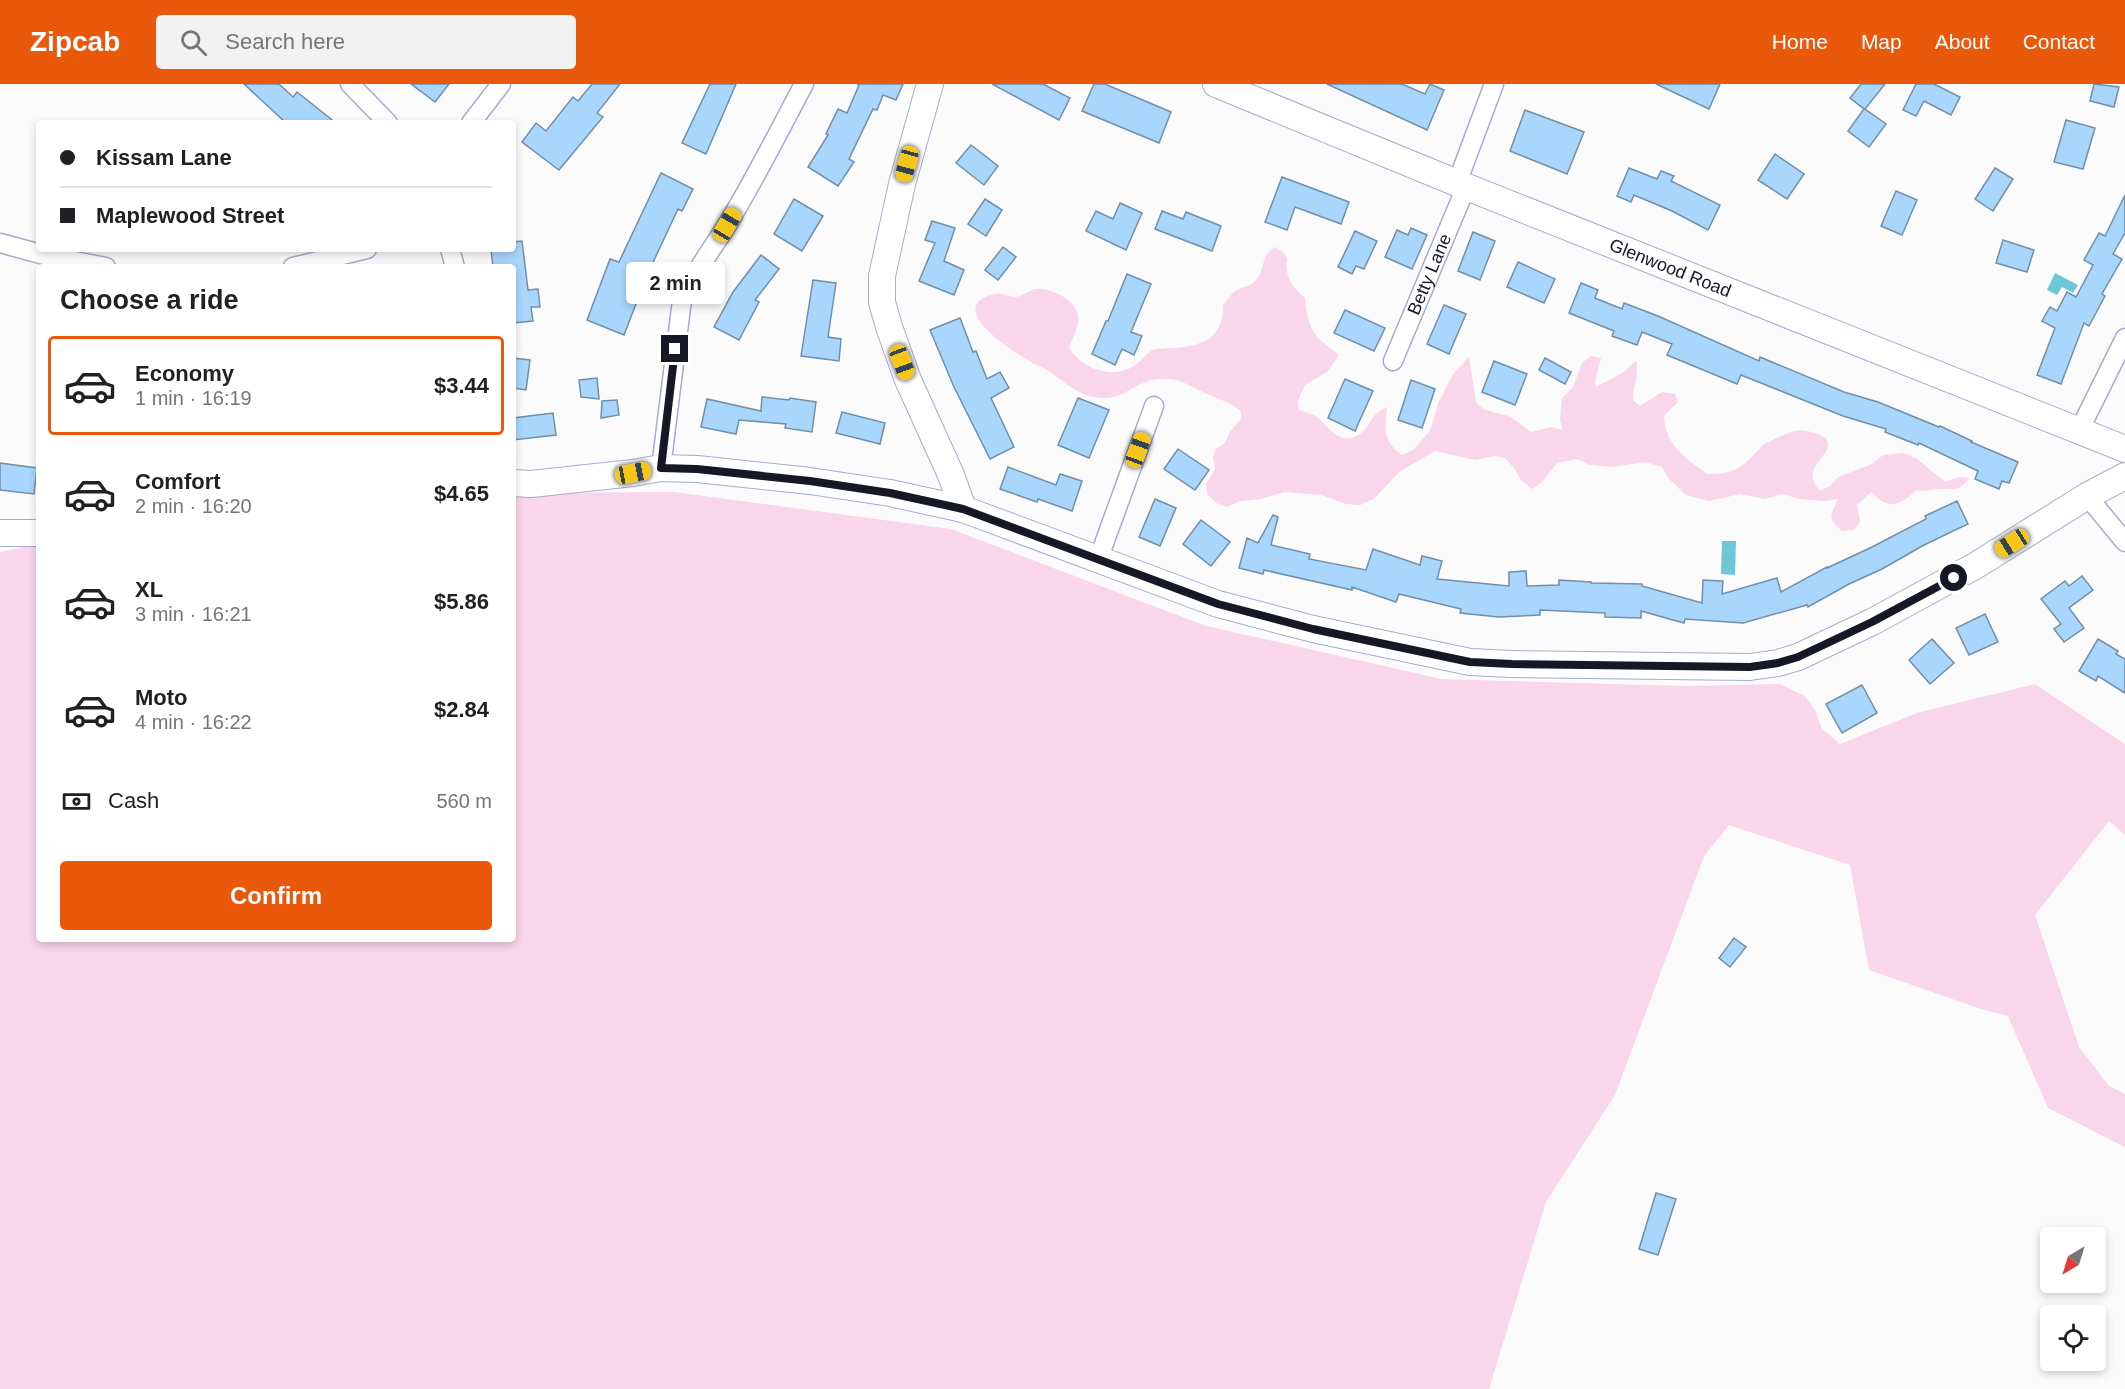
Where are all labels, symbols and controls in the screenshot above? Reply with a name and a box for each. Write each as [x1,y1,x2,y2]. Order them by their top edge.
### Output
search box [156,15,576,69]
text: Zipcab [30,26,120,57]
icon: search [177,26,210,59]
text: Search here [225,29,345,54]
text: Home [1772,30,1828,53]
text: Map [1861,30,1902,53]
text: About [1935,30,1990,53]
text: Contact [2023,30,2095,53]
car [894,144,920,184]
text: Kissam Lane [96,145,232,170]
text: Maplewood Street [96,203,284,228]
car [710,205,744,245]
street label: Betty Lane [1403,231,1455,318]
street label: Glenwood Road [1606,235,1734,301]
callout: 2 min [626,262,724,304]
text: 2 min [649,272,702,294]
text: Choose a ride [60,285,239,315]
route end [661,335,688,362]
car [887,342,917,382]
icon: car [63,359,117,413]
text: Economy [135,361,234,386]
text: $3.44 [434,373,489,398]
text: 1 min · 16:19 [135,387,252,409]
car [1123,430,1153,470]
car [614,461,652,485]
icon: car [63,467,117,521]
text: Comfort [135,469,221,494]
text: $4.65 [434,481,489,506]
text: 2 min · 16:20 [135,495,252,517]
car [1992,526,2032,560]
route start [1940,564,1967,591]
icon: car [63,575,117,629]
text: XL [135,577,163,602]
text: $5.86 [434,589,489,614]
text: 3 min · 16:21 [135,603,252,625]
icon: car [63,683,117,737]
text: Moto [135,685,188,710]
text: $2.84 [434,697,489,722]
text: 4 min · 16:22 [135,711,252,733]
icon: cash [60,785,93,818]
text: Cash [108,788,159,813]
text: 560 m [436,790,492,812]
button: Confirm [60,861,492,930]
north arrow [2040,1227,2106,1293]
map controls [2040,1227,2106,1371]
button: locate [2040,1305,2106,1371]

